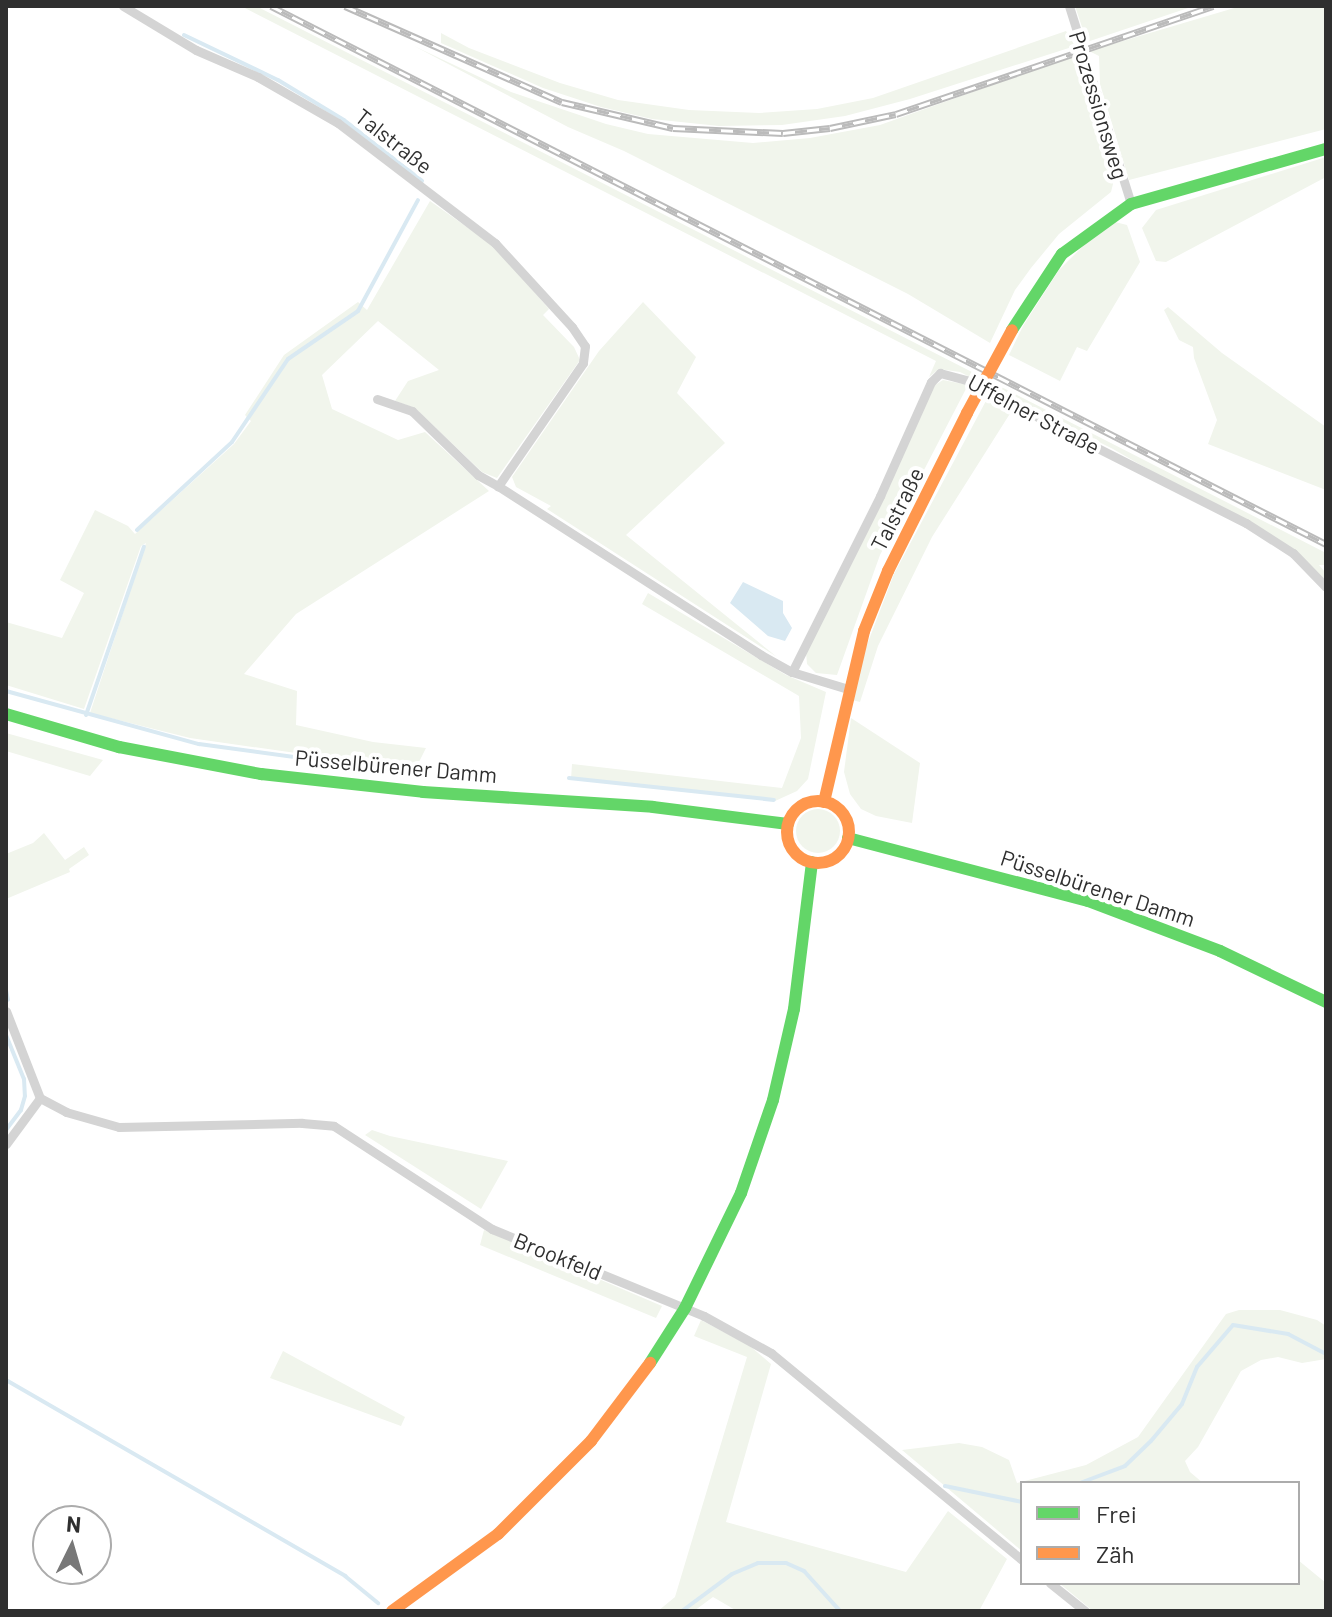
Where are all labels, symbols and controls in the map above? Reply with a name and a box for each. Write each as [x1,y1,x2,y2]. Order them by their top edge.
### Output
street label: Prozessionsweg [1064,28,1134,182]
street label: Talstraße [350,103,438,179]
street label: Uffelner Straße [964,368,1104,460]
street label: Talstraße [865,463,929,555]
street label: Püsselbürener Damm [294,744,498,788]
street label: Püsselbürener Damm [997,844,1199,932]
street label: Brookfeld [510,1226,606,1286]
legend [1020,1481,1300,1585]
text: Frei [1096,1499,1137,1528]
north arrow [32,1505,112,1585]
text: N [65,1509,82,1537]
text: Zäh [1096,1539,1134,1568]

